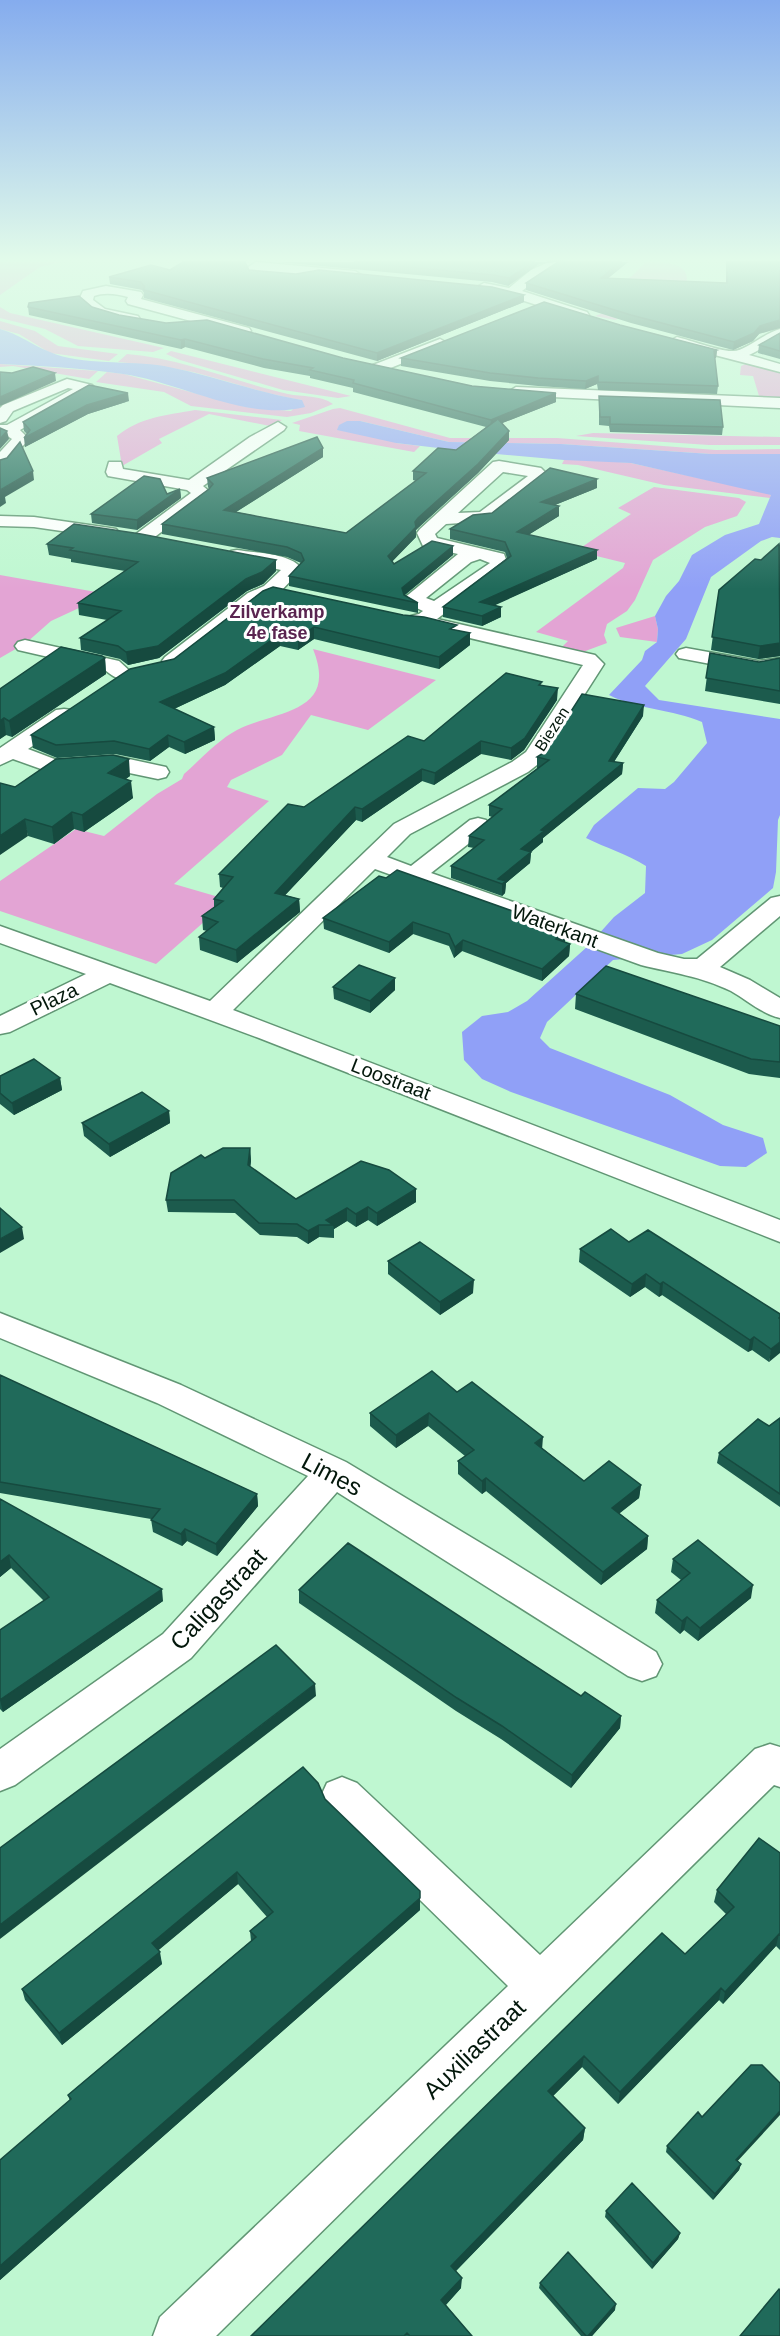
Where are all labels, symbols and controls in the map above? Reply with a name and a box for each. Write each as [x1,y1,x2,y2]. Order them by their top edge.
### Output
district label: Zilverkamp 4e fase [229,602,325,643]
street label: Biezen [532,704,572,754]
street label: Waterkant [509,900,602,952]
street label: Plaza [27,978,82,1020]
street label: Loostraat [348,1054,434,1104]
street label: Limes [297,1447,367,1501]
street label: Caligastraat [164,1543,272,1655]
street label: Auxiliastraat [418,1994,531,2104]

